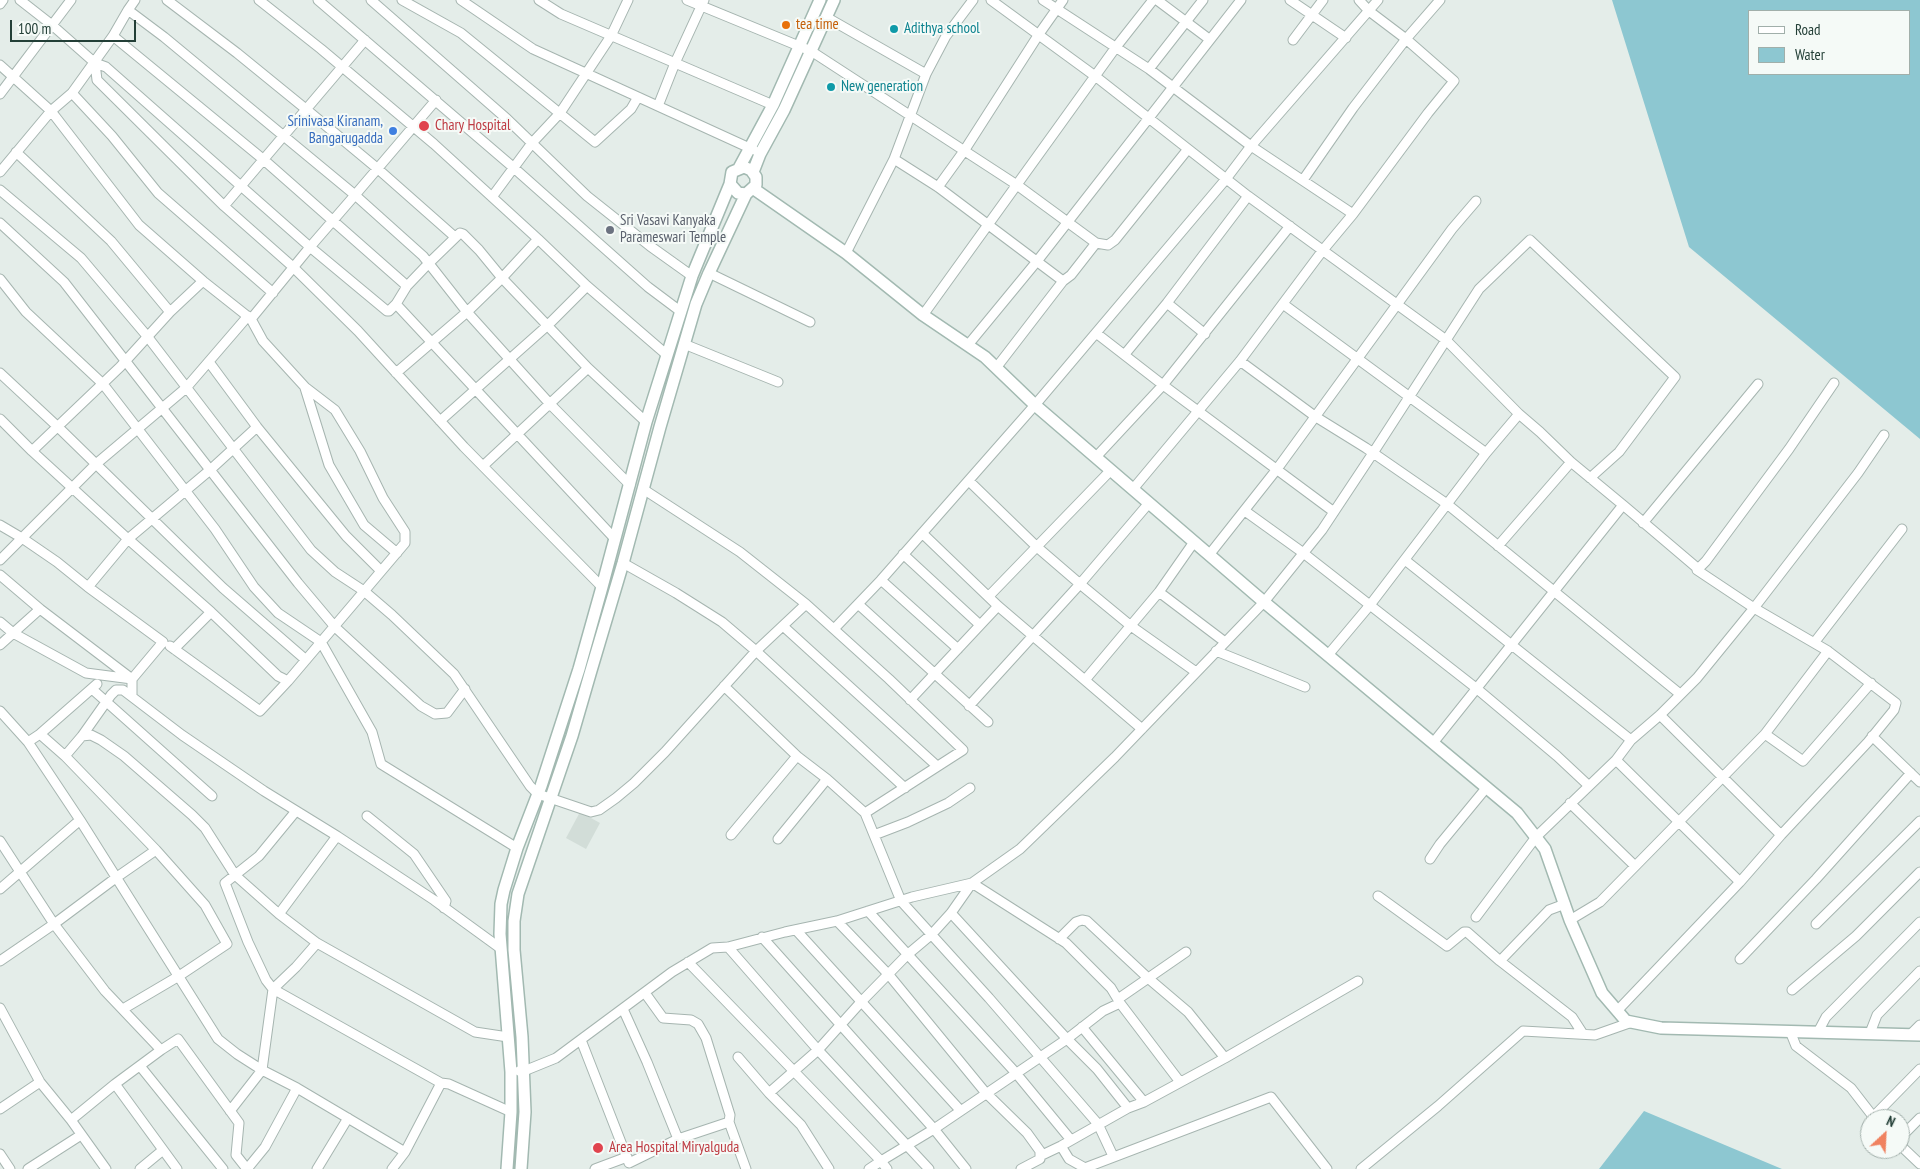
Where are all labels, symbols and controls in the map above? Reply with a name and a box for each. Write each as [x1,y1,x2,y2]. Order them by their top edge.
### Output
scale bar [12,10,139,42]
legend [1748,10,1910,75]
place label: tea time [796,16,839,34]
text: 100 m [18,19,51,38]
marker: tea time [780,19,792,31]
place label: Adithya school [904,20,980,38]
text: Road [1795,20,1821,39]
marker: Adithya school [888,23,900,35]
text: Water [1795,45,1825,64]
place label: New generation [841,78,923,96]
marker: New generation [825,81,837,93]
place label: Srinivasa Kiranam, Bangarugadda [287,113,383,148]
place label: Chary Hospital [435,117,510,135]
marker: Chary Hospital [417,119,431,133]
marker: Srinivasa Kiranam, Bangarugadda [387,125,399,137]
place label: Sri Vasavi Kanyaka Parameswari Temple [620,212,726,247]
marker: Sri Vasavi Kanyaka Parameswari Temple [604,224,616,236]
north arrow [1860,1109,1910,1159]
text: N [1884,1112,1898,1131]
place label: Area Hospital Miryalguda [609,1139,739,1157]
marker: Area Hospital Miryalguda [591,1141,605,1155]

